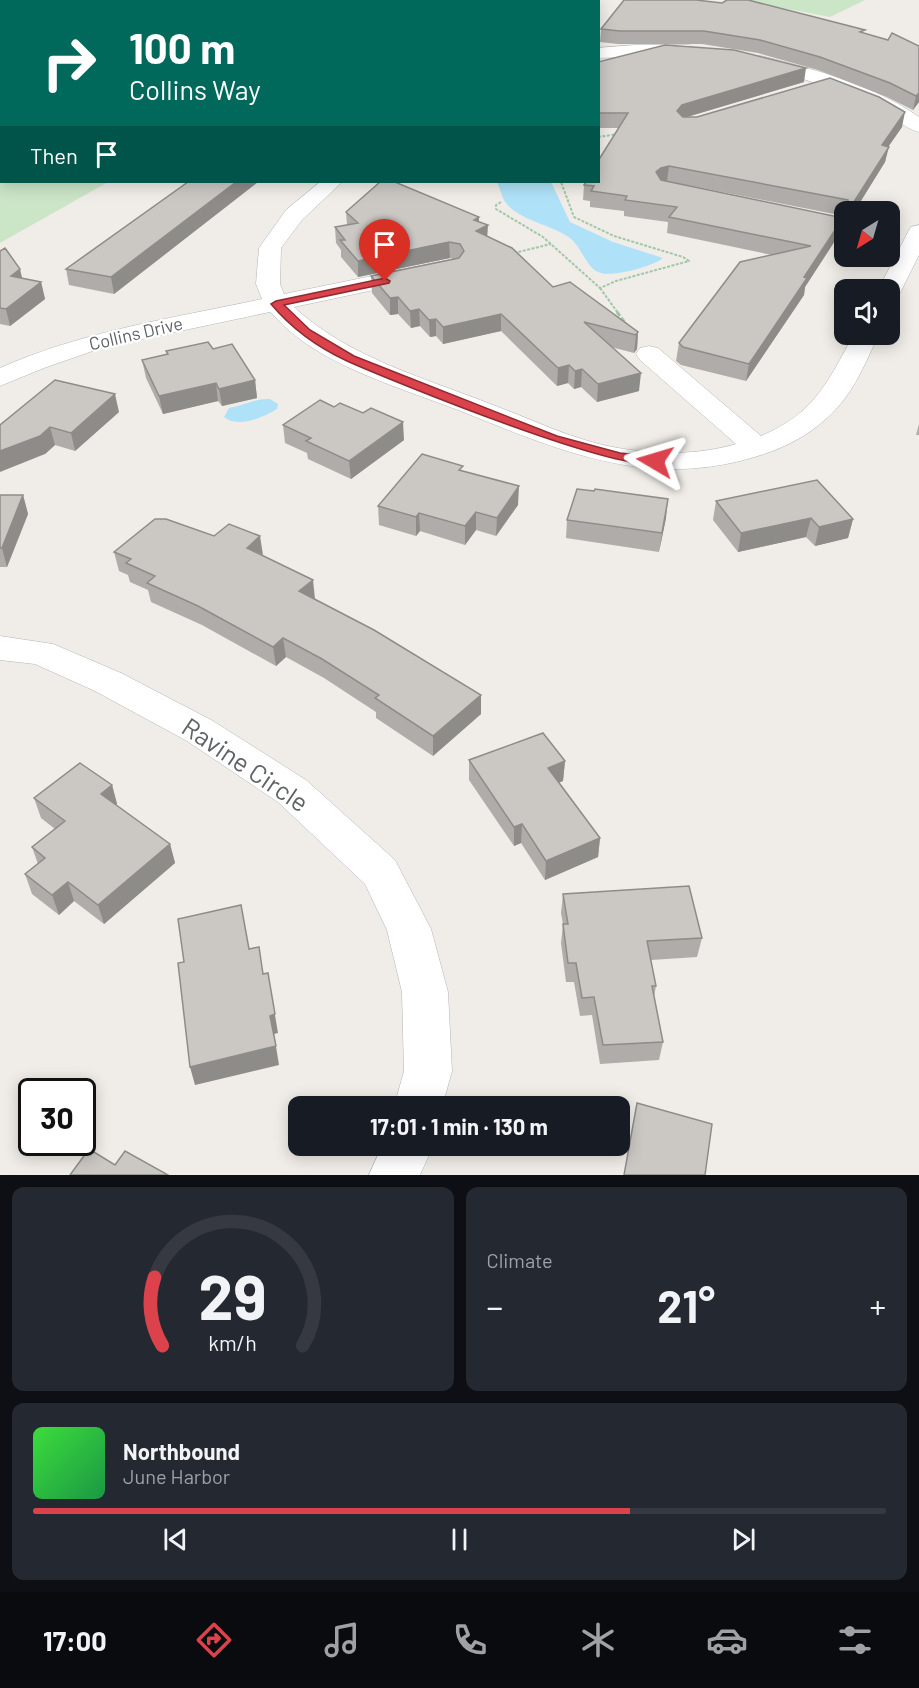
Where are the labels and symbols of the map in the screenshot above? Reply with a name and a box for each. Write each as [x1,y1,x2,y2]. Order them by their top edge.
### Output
north arrow [834,201,900,267]
pin [359,219,410,281]
street label: Collins Drive [87,312,185,355]
position arrow [623,429,687,493]
street label: Ravine Circle [177,710,315,817]
speed limit sign: 30 [18,1078,96,1156]

